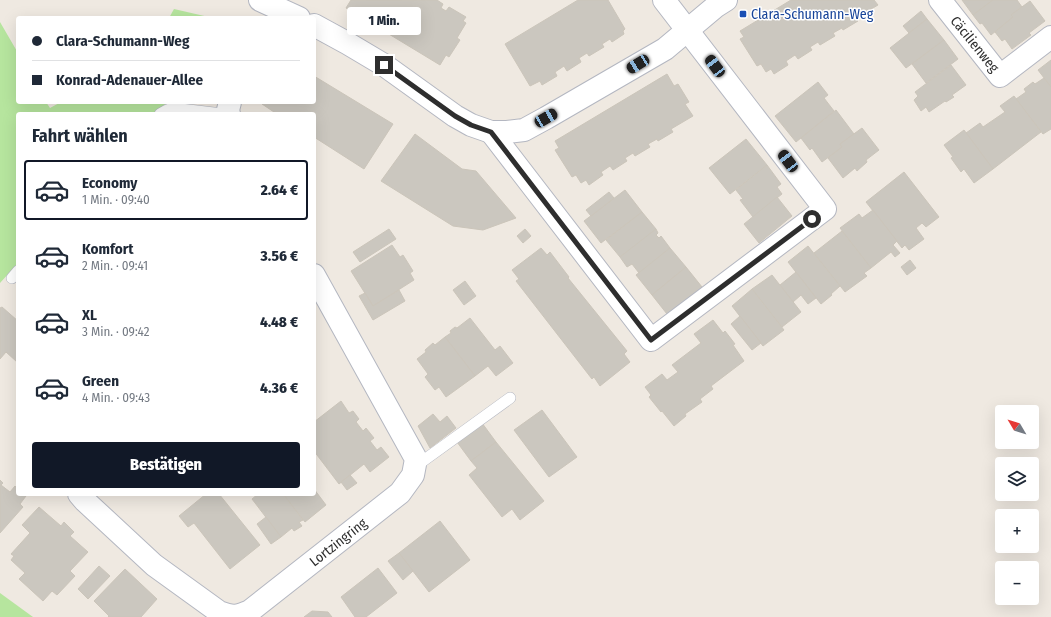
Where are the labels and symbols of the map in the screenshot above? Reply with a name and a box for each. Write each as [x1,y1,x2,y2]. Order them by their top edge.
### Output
place label: Clara-Schumann-Weg [751,6,874,23]
callout: 1 Min. [347,7,421,35]
marker: Clara-Schumann-Weg [738,9,748,19]
street label: Cäcilienweg [947,13,1003,76]
car [625,53,651,75]
car [703,53,727,79]
route end [375,56,393,74]
car [533,107,559,129]
car [776,148,800,174]
route start [803,210,821,228]
north arrow [995,405,1039,449]
street label: Lortzingring [306,514,371,570]

